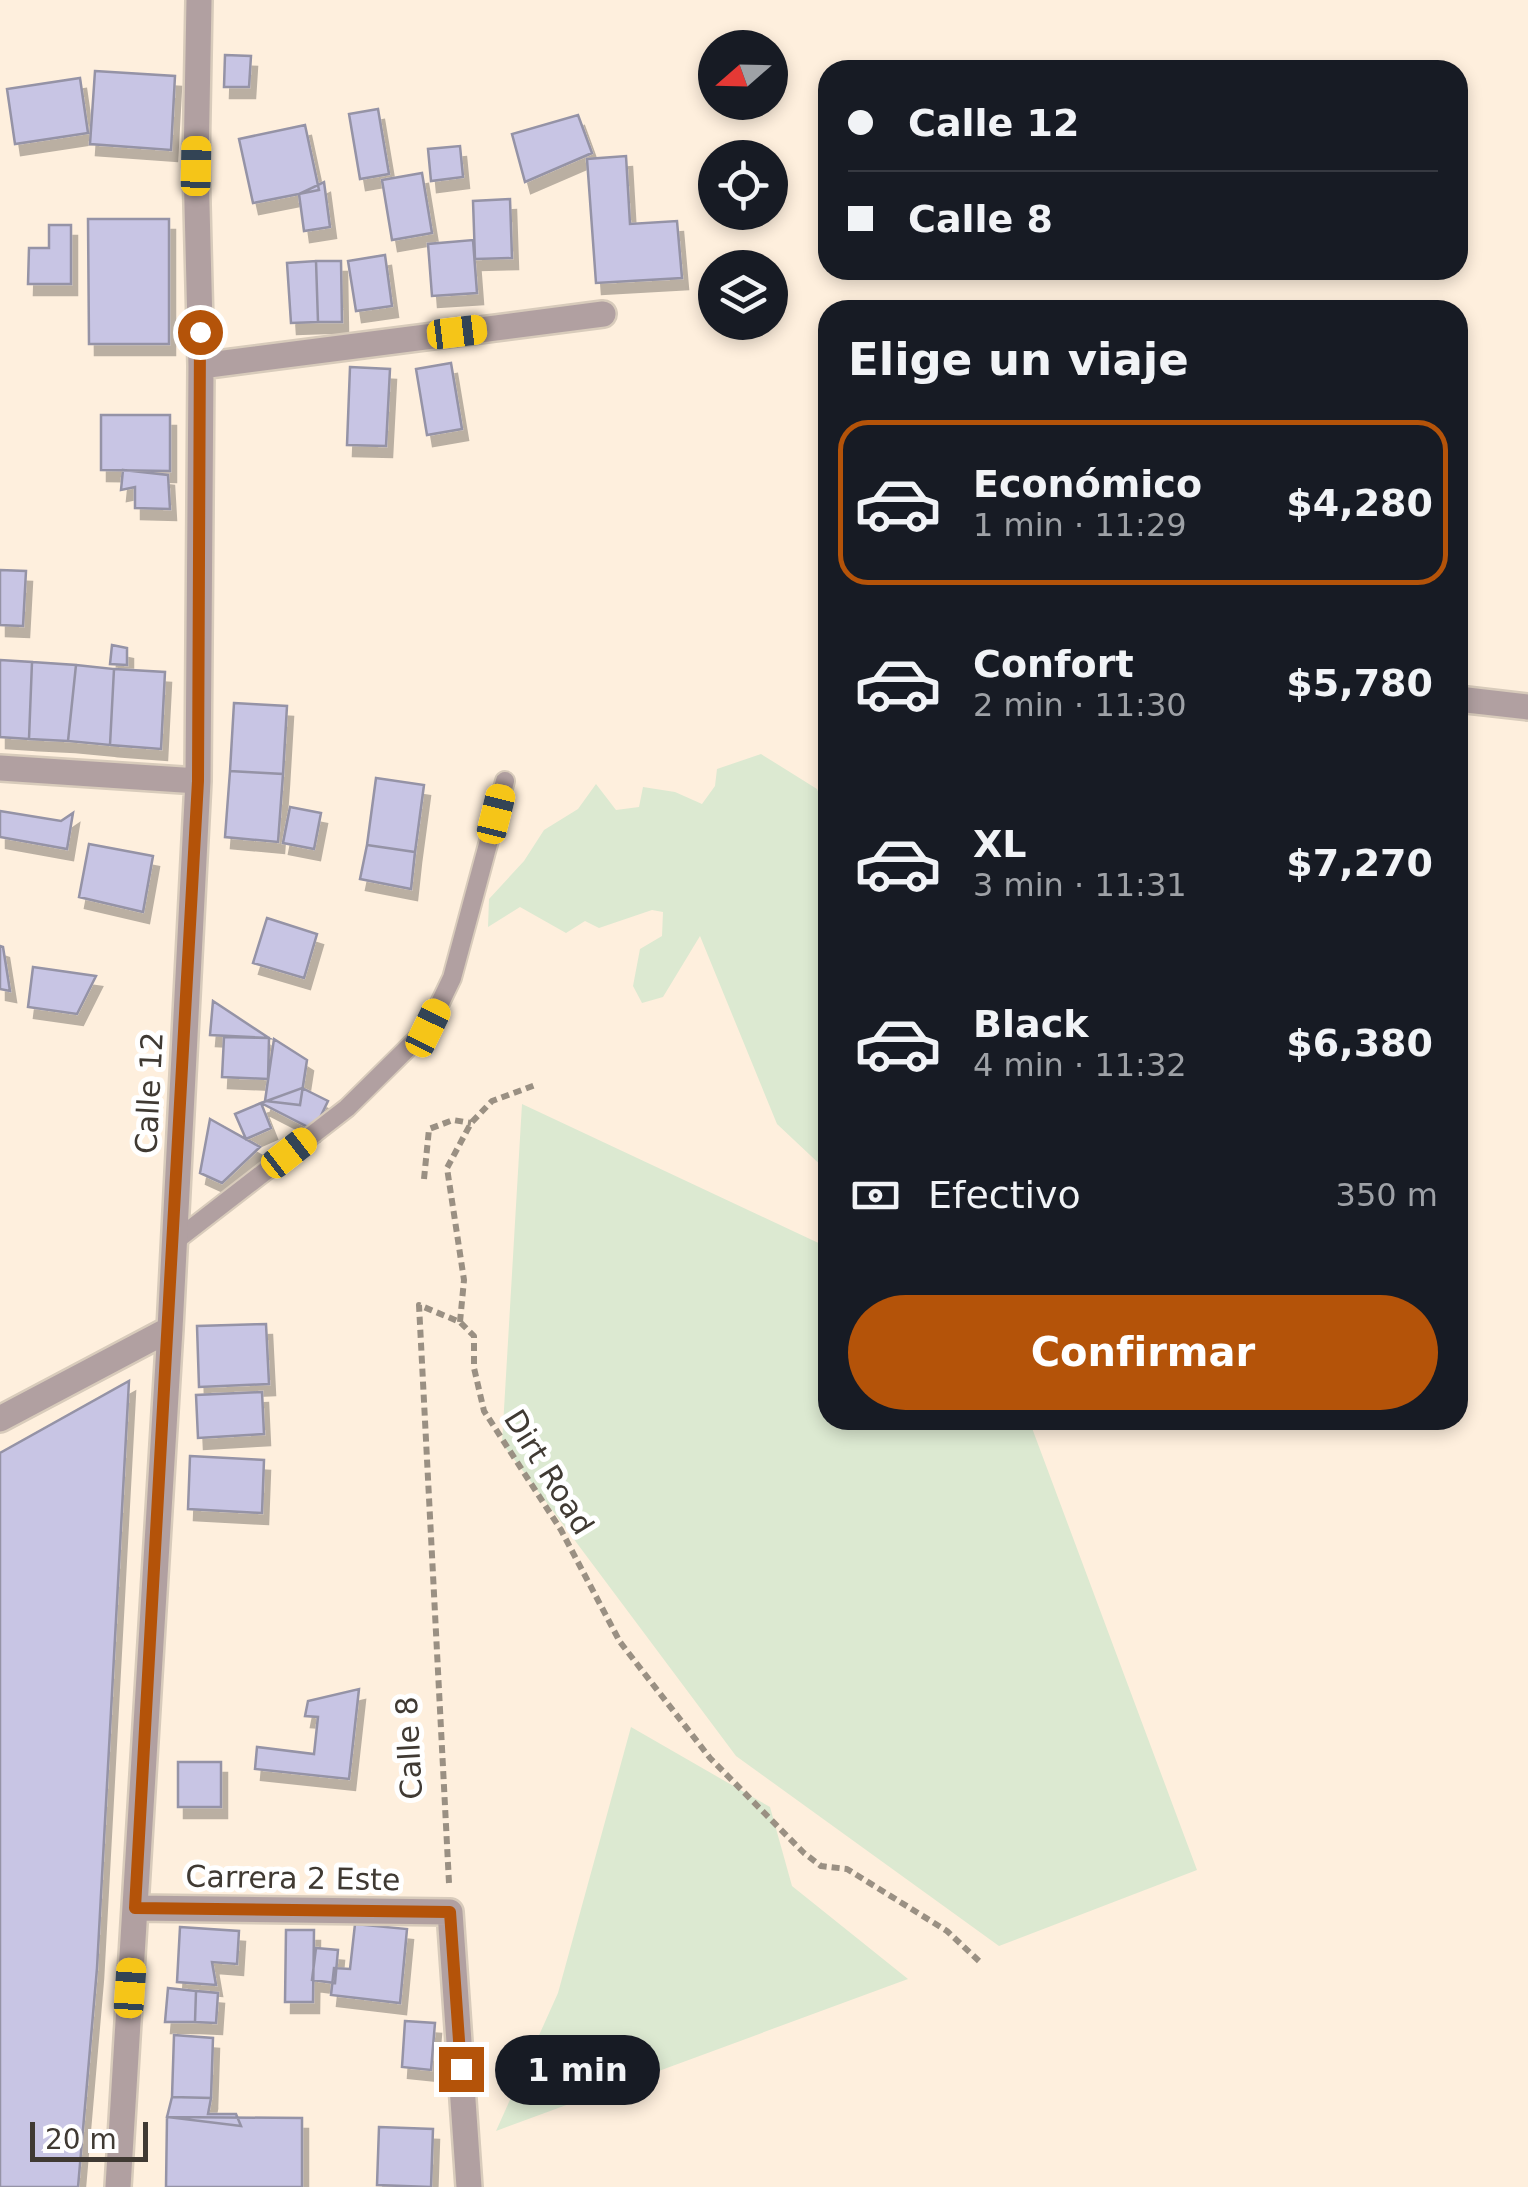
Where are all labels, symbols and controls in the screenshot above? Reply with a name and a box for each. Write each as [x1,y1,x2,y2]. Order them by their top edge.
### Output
north arrow [698,30,788,120]
map controls [698,30,788,340]
text: Calle 12 [908,101,1079,145]
car [180,136,212,196]
button: locate [698,140,788,230]
text: Calle 8 [908,197,1053,241]
button: layers [698,250,788,340]
route start [178,310,223,355]
car [425,313,489,351]
text: Elige un viaje [848,333,1189,386]
icon: car [853,458,943,548]
text: Económico [973,462,1202,506]
text: $4,280 [1286,481,1433,525]
text: 1 min · 11:29 [973,506,1187,544]
icon: car [853,638,943,728]
text: Confort [973,642,1134,686]
text: $5,780 [1286,661,1433,705]
text: 2 min · 11:30 [973,686,1187,724]
car [474,781,518,847]
icon: car [853,818,943,908]
text: XL [973,822,1027,866]
text: $7,270 [1286,841,1433,885]
text: 3 min · 11:31 [973,866,1187,904]
car [401,994,455,1062]
icon: car [853,998,943,1088]
text: Black [973,1002,1088,1046]
text: $6,380 [1286,1021,1433,1065]
street label: Calle 12 [128,1031,170,1155]
text: 4 min · 11:32 [973,1046,1187,1084]
car [256,1123,322,1183]
icon: cash [848,1168,903,1223]
text: Efectivo [928,1173,1081,1217]
text: 350 m [1336,1176,1438,1214]
button: Confirmar [848,1295,1438,1410]
street label: Dirt Road [497,1403,601,1541]
street label: Calle 8 [389,1696,429,1800]
street label: Carrera 2 Este [185,1859,401,1897]
car [113,1957,147,2019]
callout: 1 min [496,2034,661,2104]
route end [439,2047,484,2092]
text: 1 min [527,2051,628,2089]
scale bar [30,2117,148,2162]
text: 20 m [45,2123,117,2156]

